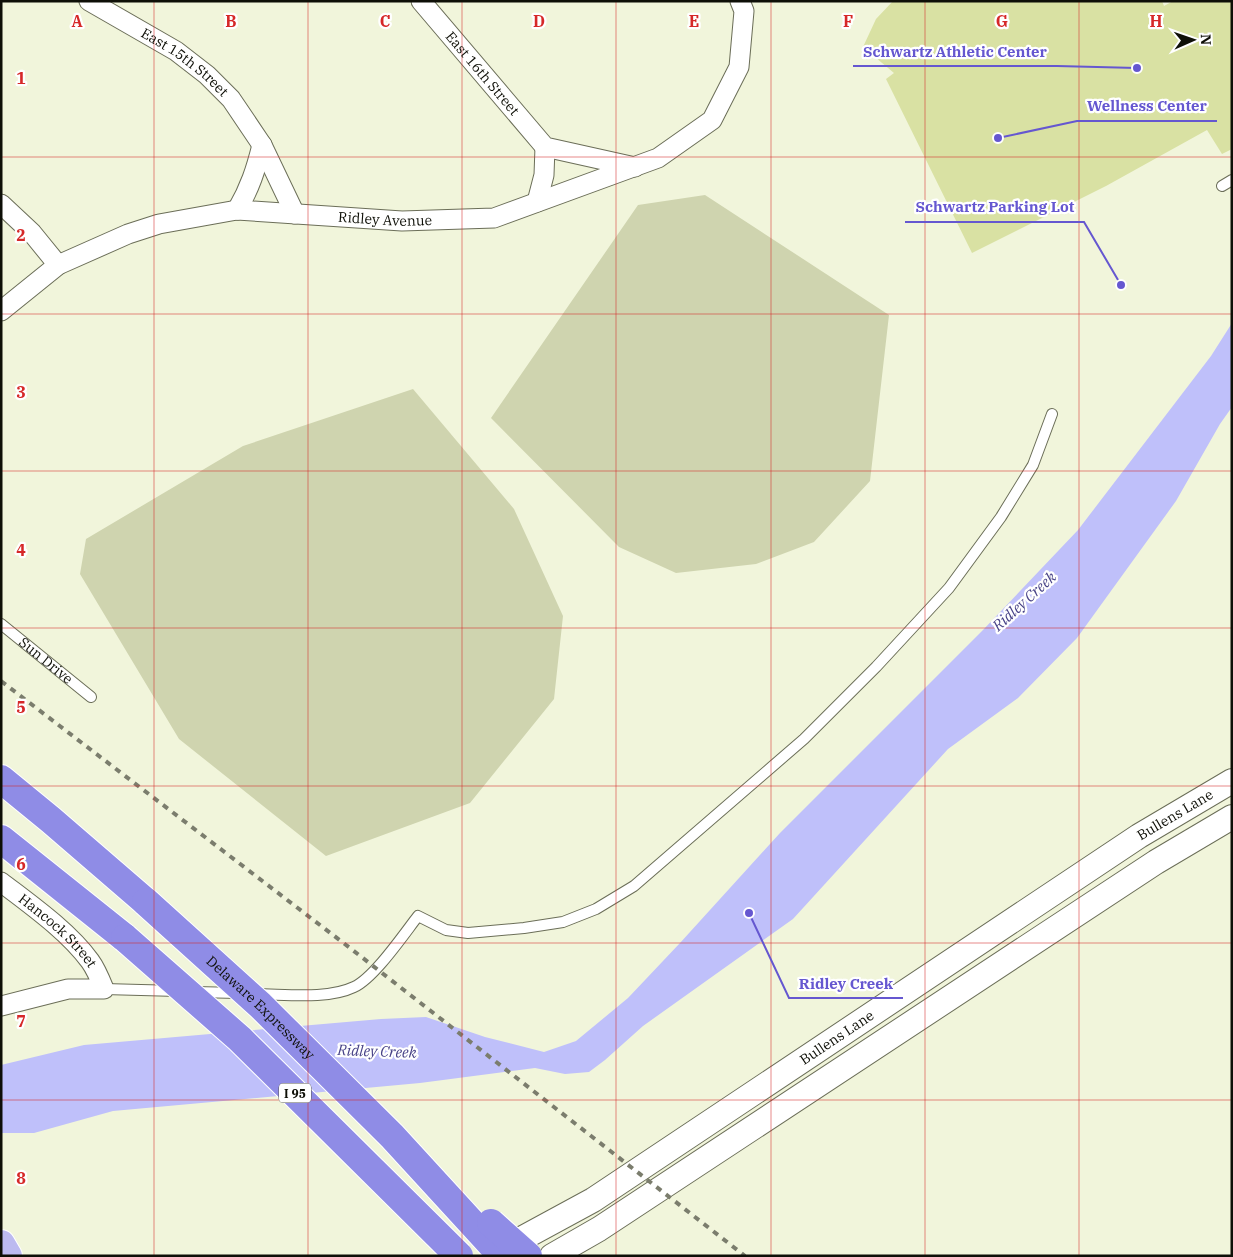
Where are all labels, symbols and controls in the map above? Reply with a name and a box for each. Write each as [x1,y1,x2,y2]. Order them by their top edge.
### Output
text: A [71,11,83,31]
text: B [225,11,237,31]
text: C [380,11,390,31]
text: D [533,11,545,31]
text: E [689,11,699,31]
text: F [843,11,853,31]
text: G [996,11,1008,31]
text: H [1150,11,1163,31]
north arrow [1168,15,1218,65]
street label: East 15th Street [138,24,232,100]
street label: East 16th Street [442,28,523,119]
text: N [1197,34,1215,45]
callout: Schwartz Athletic Center [853,36,1057,66]
text: Schwartz Athletic Center [863,42,1048,61]
text: 1 [16,68,26,88]
callout: Wellness Center [1077,91,1217,121]
text: Wellness Center [1087,96,1207,115]
callout: Schwartz Parking Lot [905,192,1084,222]
text: Schwartz Parking Lot [916,197,1075,216]
street label: Ridley Avenue [338,208,432,230]
text: 2 [16,225,26,245]
text: 3 [16,382,26,402]
text: 4 [16,540,26,560]
water label: Ridley Creek [987,567,1060,635]
street label: Sun Drive [15,633,77,688]
text: 5 [16,697,26,717]
street label: Bullens Lane [1134,785,1216,844]
text: 6 [16,854,26,874]
street label: Hancock Street [15,890,101,971]
street label: Delaware Expressway [203,952,319,1064]
callout: Ridley Creek [789,968,903,998]
text: Ridley Creek [799,974,894,993]
street label: Bullens Lane [796,1006,877,1069]
text: 7 [16,1011,26,1031]
water label: Ridley Creek [336,1040,417,1062]
road number: I 95 [279,1084,311,1102]
text: 8 [16,1168,26,1188]

